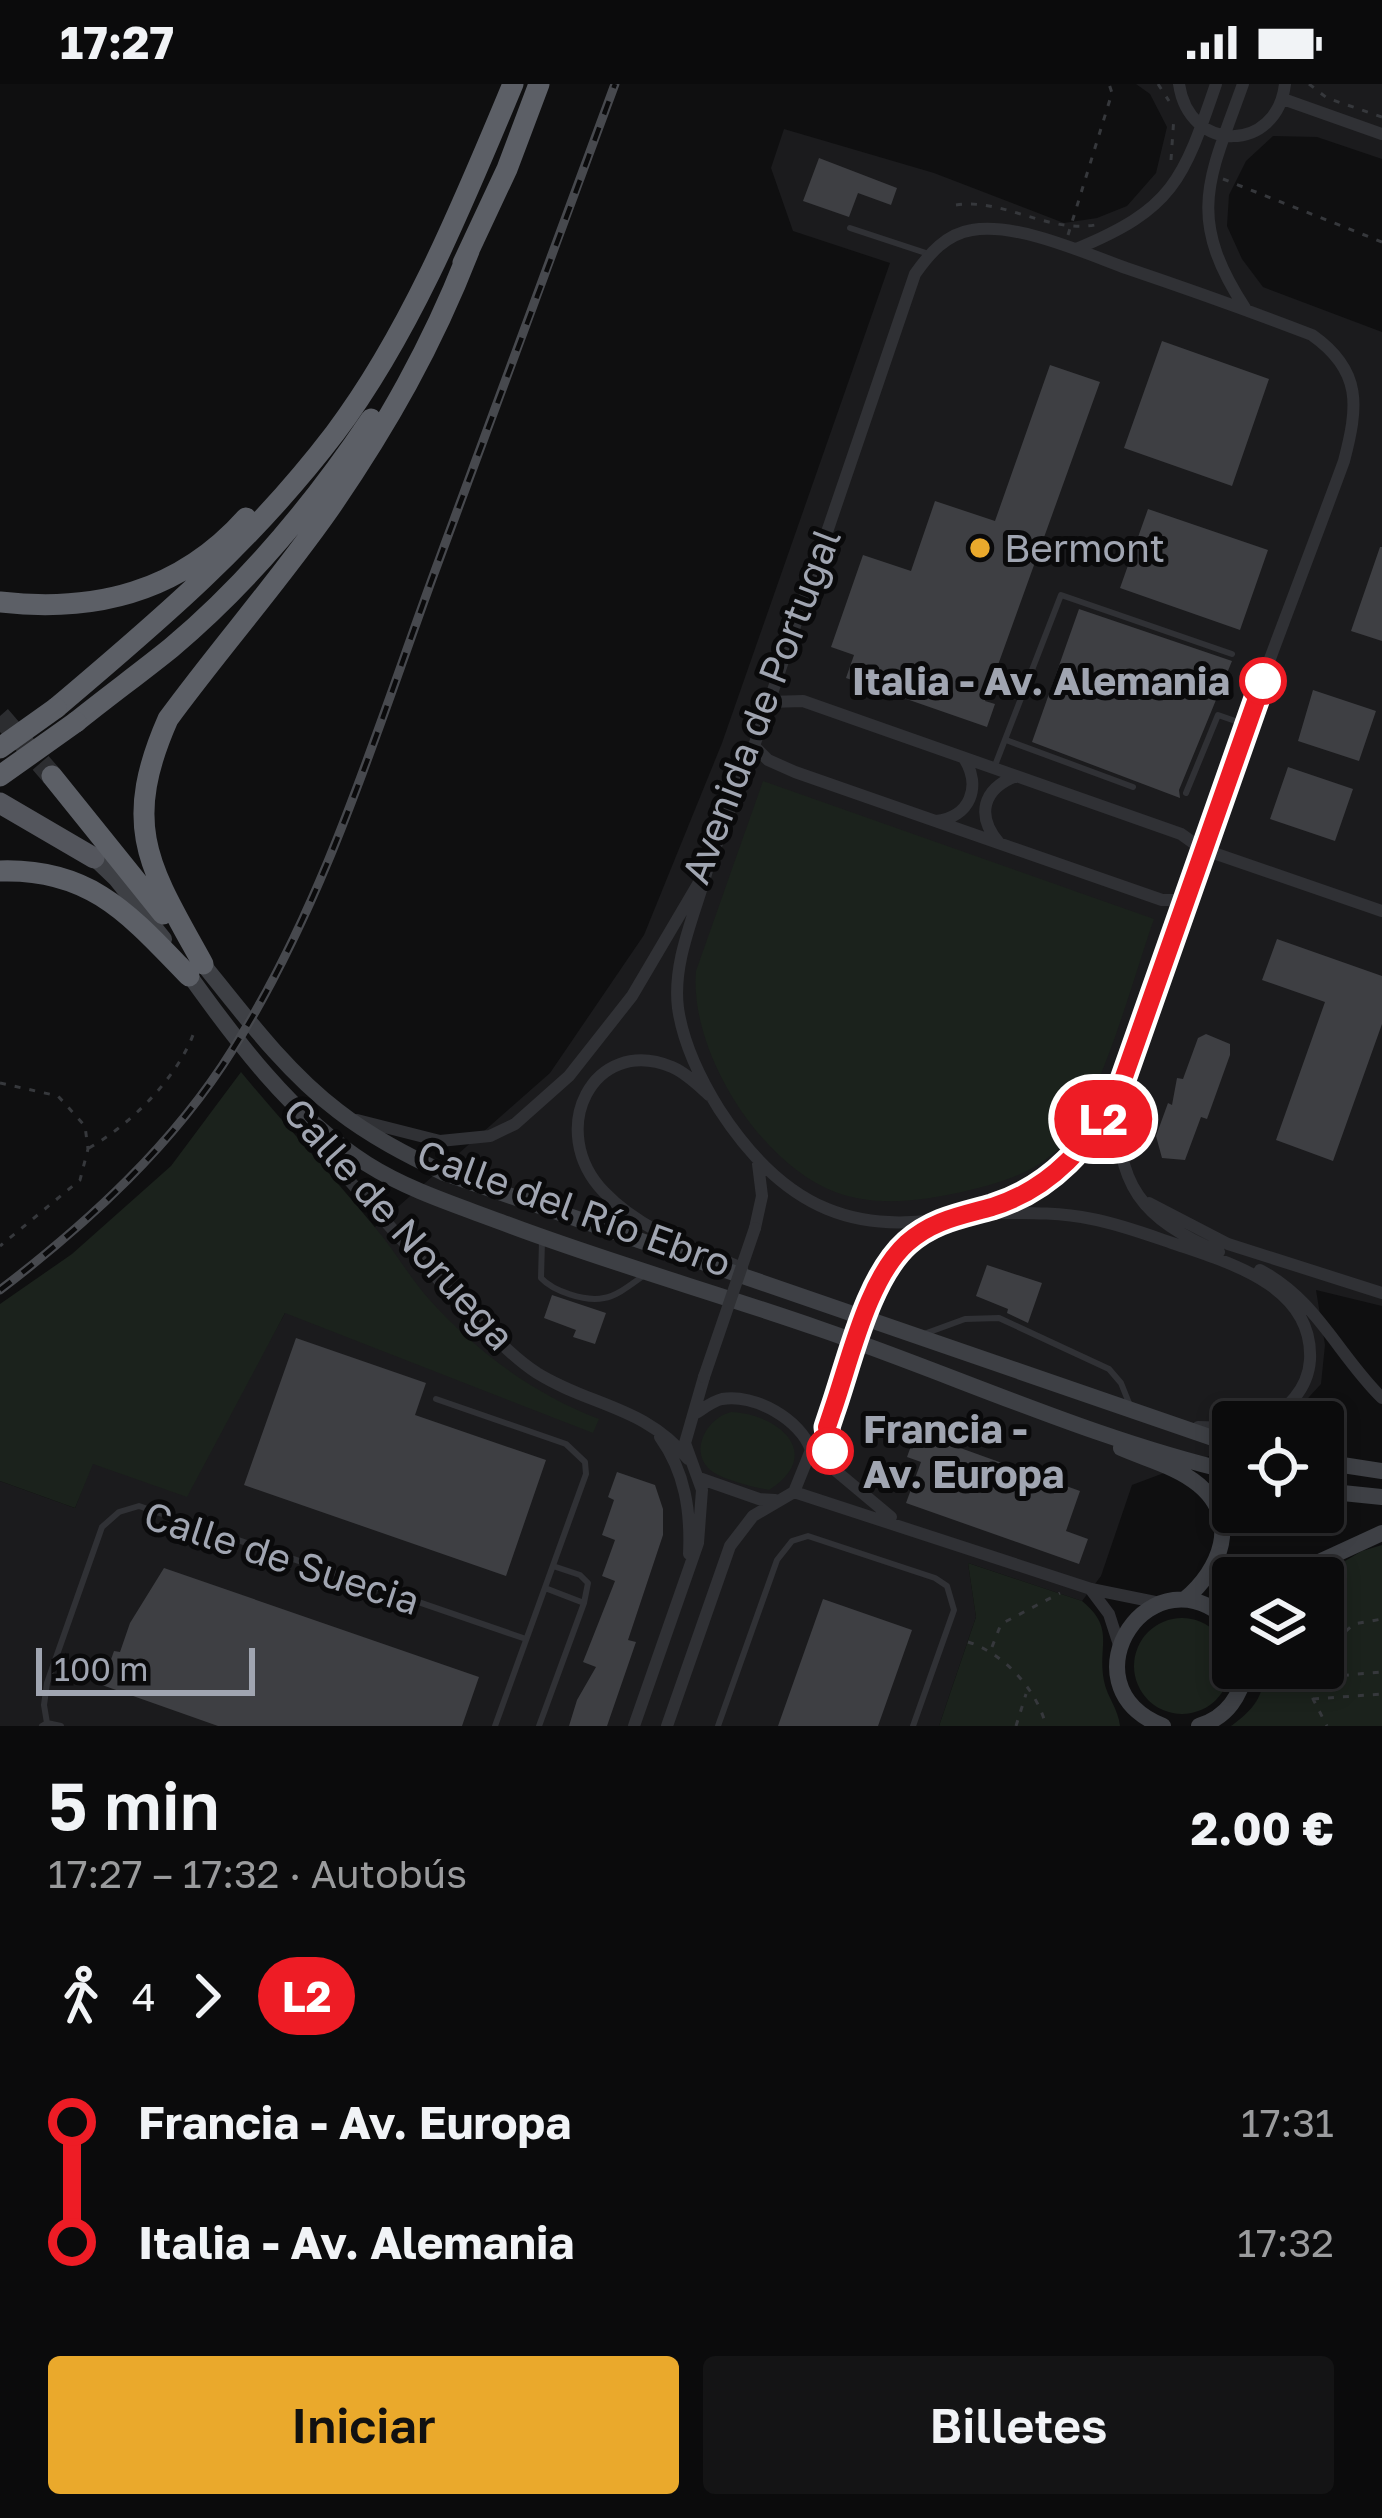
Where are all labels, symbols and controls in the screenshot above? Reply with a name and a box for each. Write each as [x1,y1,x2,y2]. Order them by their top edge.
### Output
text: 17:27 [60,15,174,69]
street label: Avenida de Portugal [671,522,850,890]
place label: Bermont [1004,524,1165,571]
marker: Bermont [967,535,993,561]
place label: Italia - Av. Alemania [852,657,1230,704]
marker: Italia - Av. Alemania [1241,659,1285,703]
line badge: L2 [1049,1080,1157,1158]
street label: Calle de Noruega [274,1088,525,1359]
text: L2 [1078,1094,1128,1144]
street label: Calle del Río Ebro [411,1129,737,1286]
map controls [1212,1401,1344,1689]
button: locate [1212,1401,1344,1533]
place label: Francia - Av. Europa [863,1405,1064,1497]
marker: Francia - Av. Europa [808,1429,852,1473]
street label: Calle de Suecia [139,1491,426,1624]
button: layers [1212,1557,1344,1689]
scale bar [36,1642,255,1695]
text: 100 m [54,1649,148,1688]
text: 5 min [48,1765,220,1845]
text: 2.00 € [1191,1801,1334,1855]
text: 17:27 – 17:32 · Autobús [48,1850,467,1897]
icon: walk [48,1963,114,2029]
icon: forward [174,1963,240,2029]
text: L2 [282,1971,331,2021]
text: 4 [132,1973,156,2020]
text: Francia - Av. Europa [138,2095,571,2149]
text: 17:31 [1241,2099,1334,2146]
text: Italia - Av. Alemania [138,2215,574,2269]
text: 17:32 [1237,2219,1334,2266]
button: Iniciar [48,2356,679,2494]
button: Billetes [703,2356,1334,2494]

